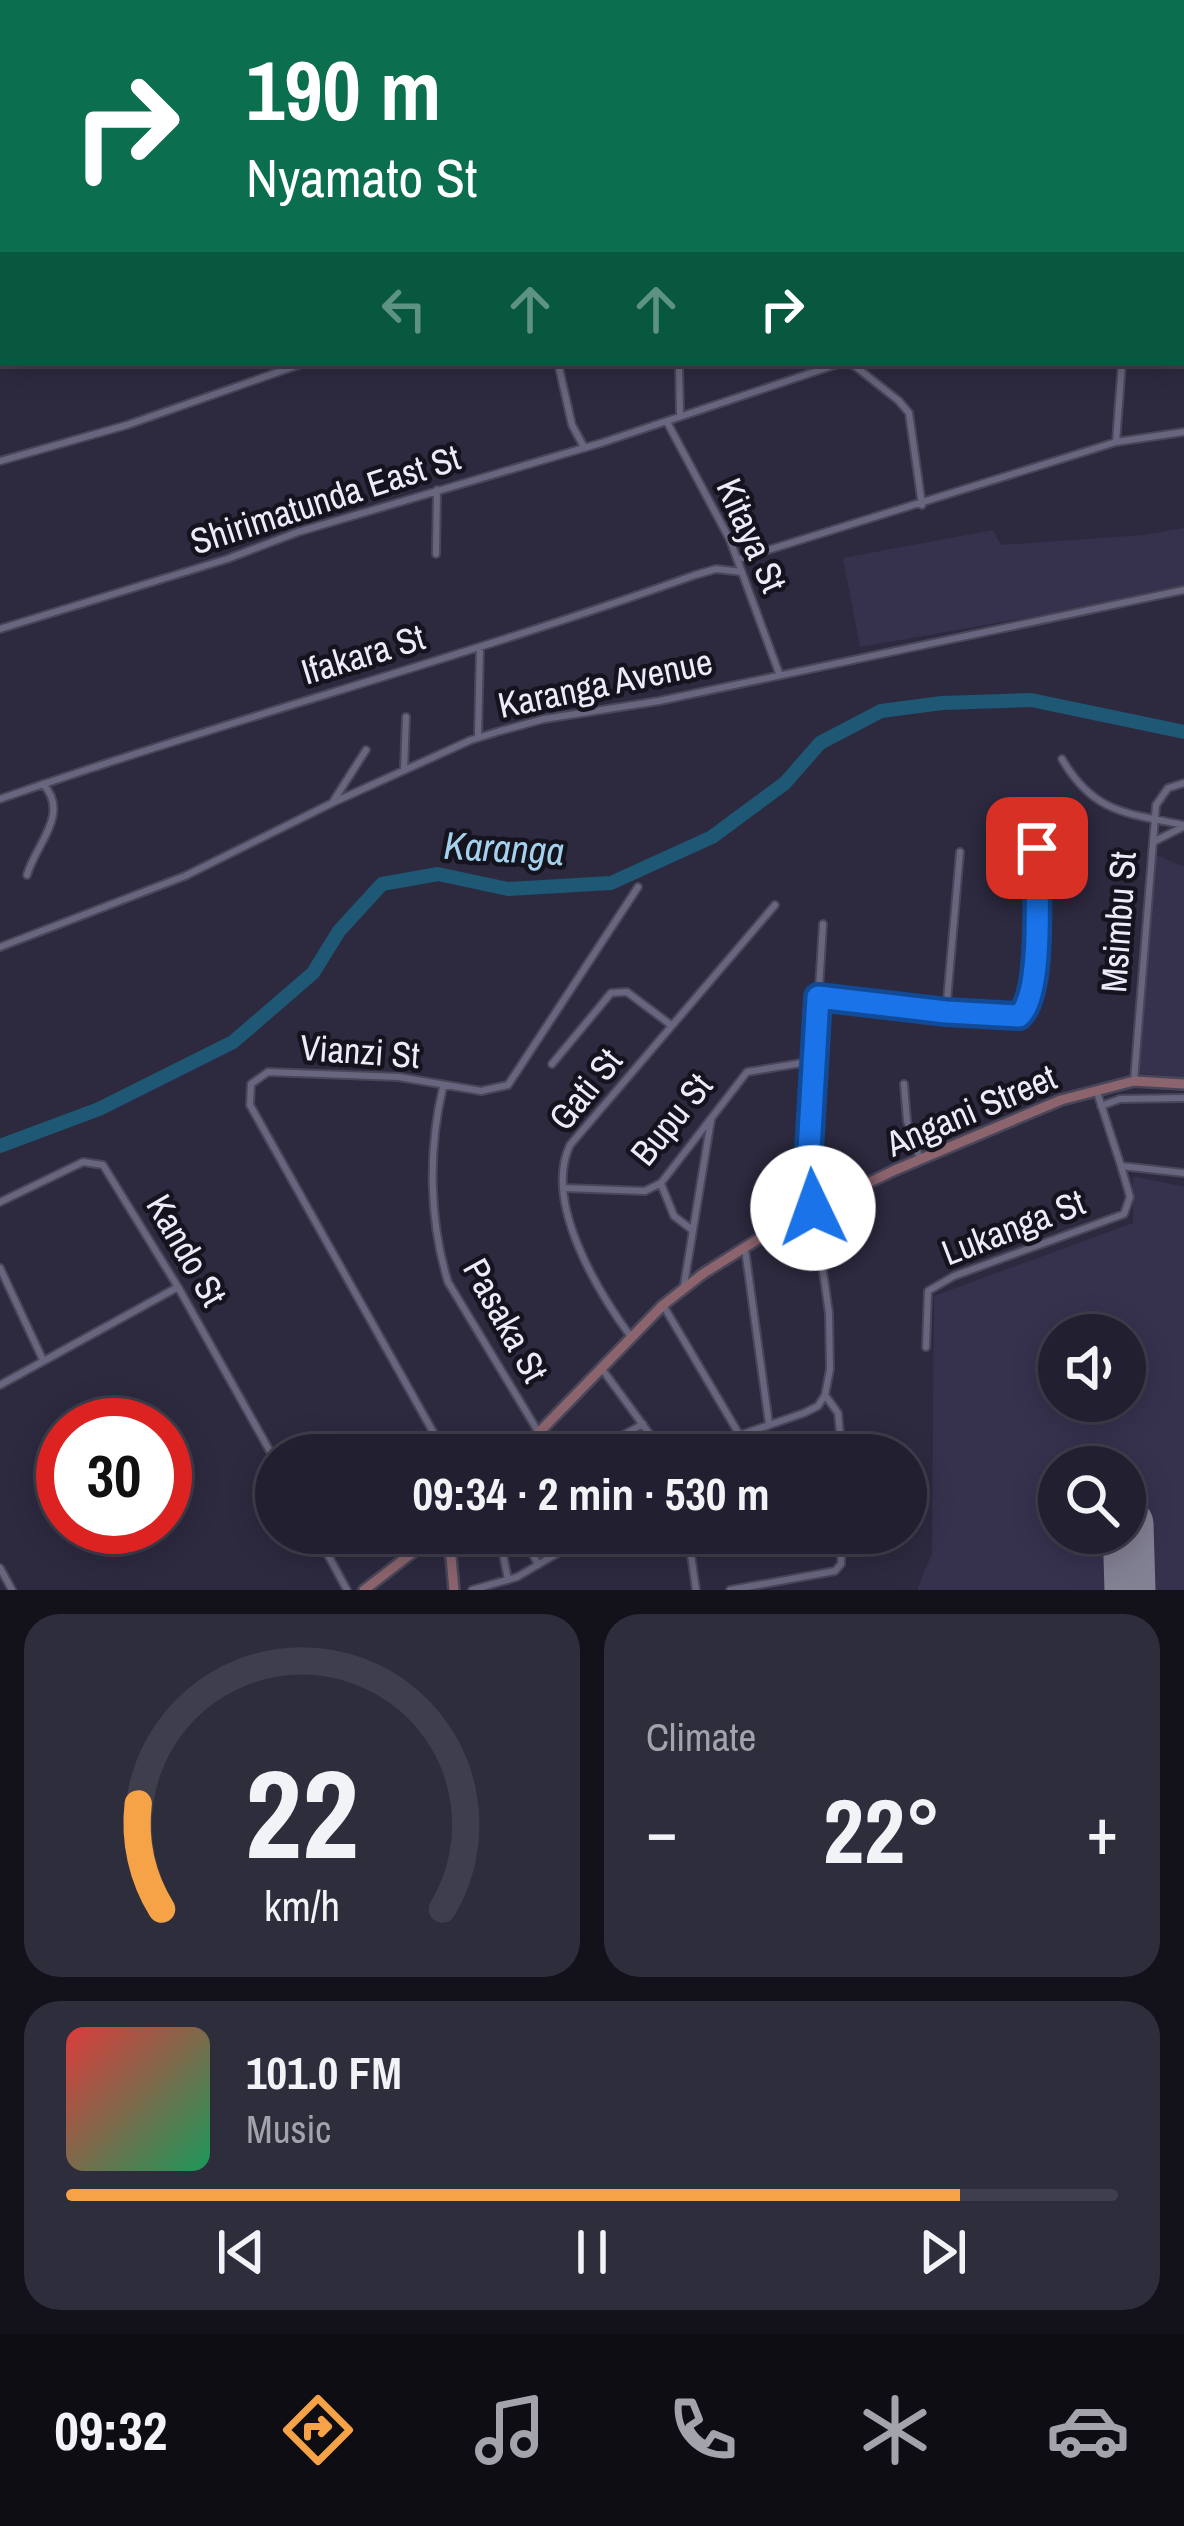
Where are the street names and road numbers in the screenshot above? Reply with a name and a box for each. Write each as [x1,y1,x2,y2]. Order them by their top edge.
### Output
street label: Shirimatunda East St [184,433,466,565]
street label: Kitaya St [706,471,798,599]
street label: Ifakara St [296,613,430,695]
street label: Karanga Avenue [493,637,717,729]
street label: Msimbu St [1089,850,1147,994]
street label: Vianzi St [299,1023,421,1079]
street label: Gati St [537,1038,633,1140]
street label: Angani Street [878,1053,1063,1168]
street label: Bupu St [619,1063,723,1175]
street label: Lukanga St [935,1178,1091,1276]
street label: Kando St [136,1185,238,1315]
street label: Pasaka St [452,1250,560,1390]

